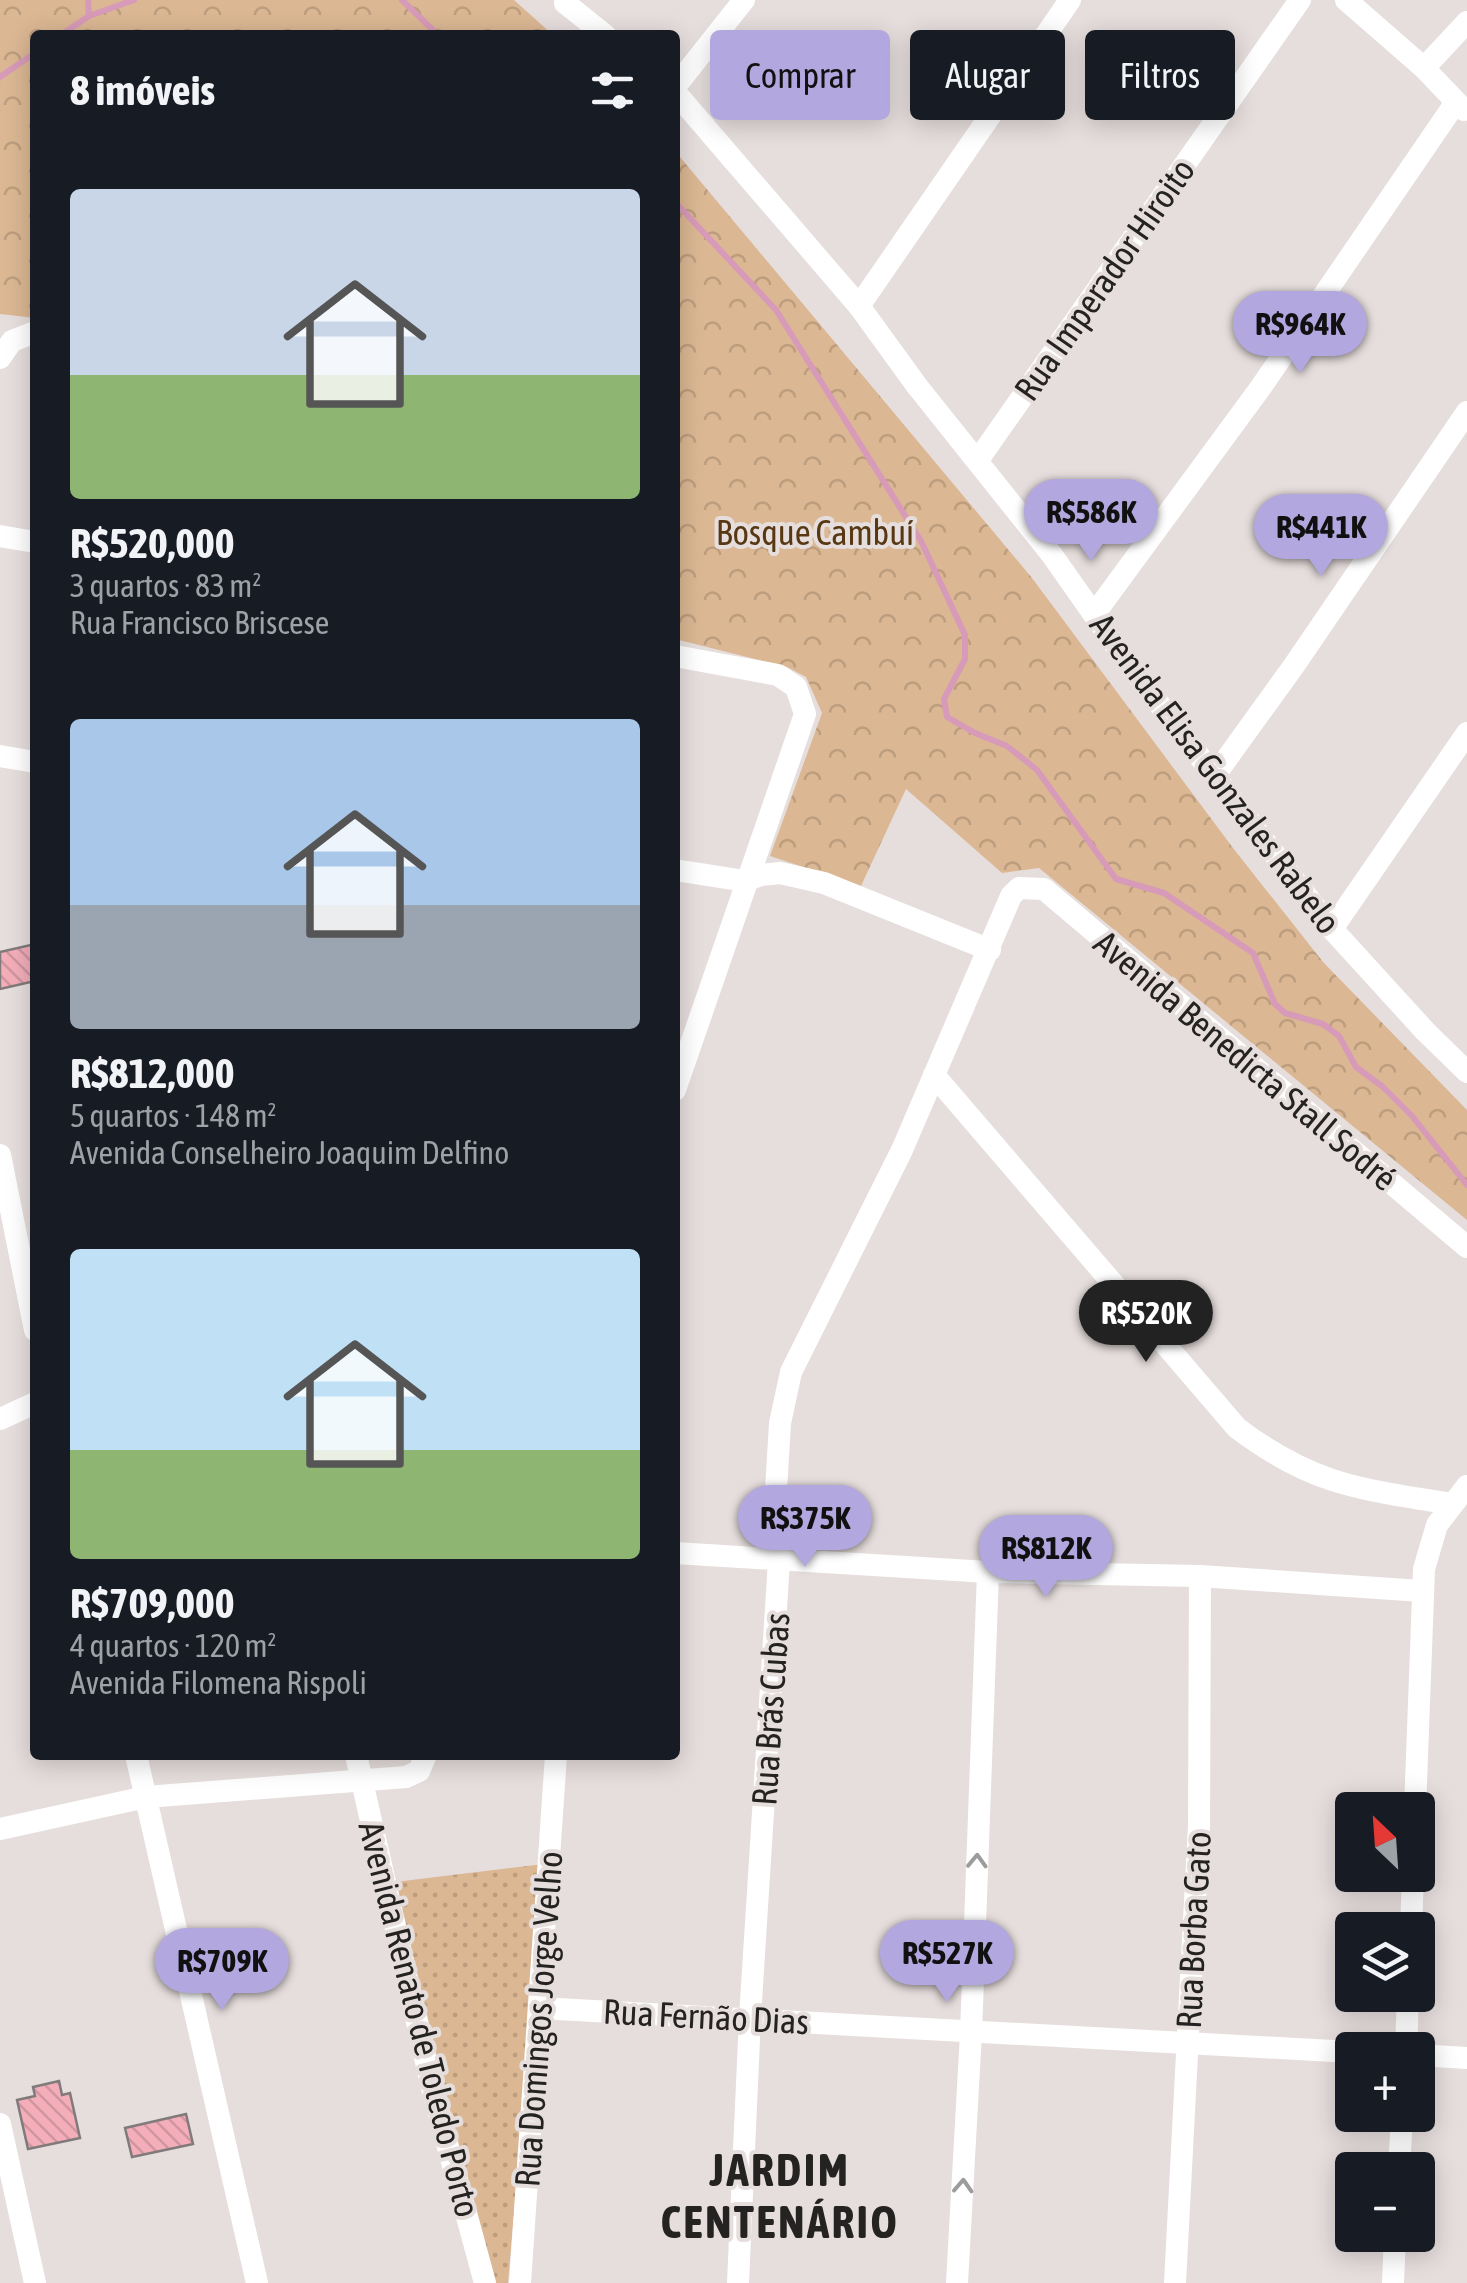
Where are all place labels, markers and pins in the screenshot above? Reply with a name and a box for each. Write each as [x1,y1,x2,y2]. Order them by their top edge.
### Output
pin: R$964K [1219,291,1381,376]
pin: R$586K [1010,479,1172,564]
pin: R$441K [1240,494,1402,579]
pin: R$520K [1065,1280,1227,1365]
pin: R$375K [724,1485,886,1570]
pin: R$812K [965,1515,1127,1600]
pin: R$527K [866,1920,1028,2005]
pin: R$709K [141,1928,303,2013]

